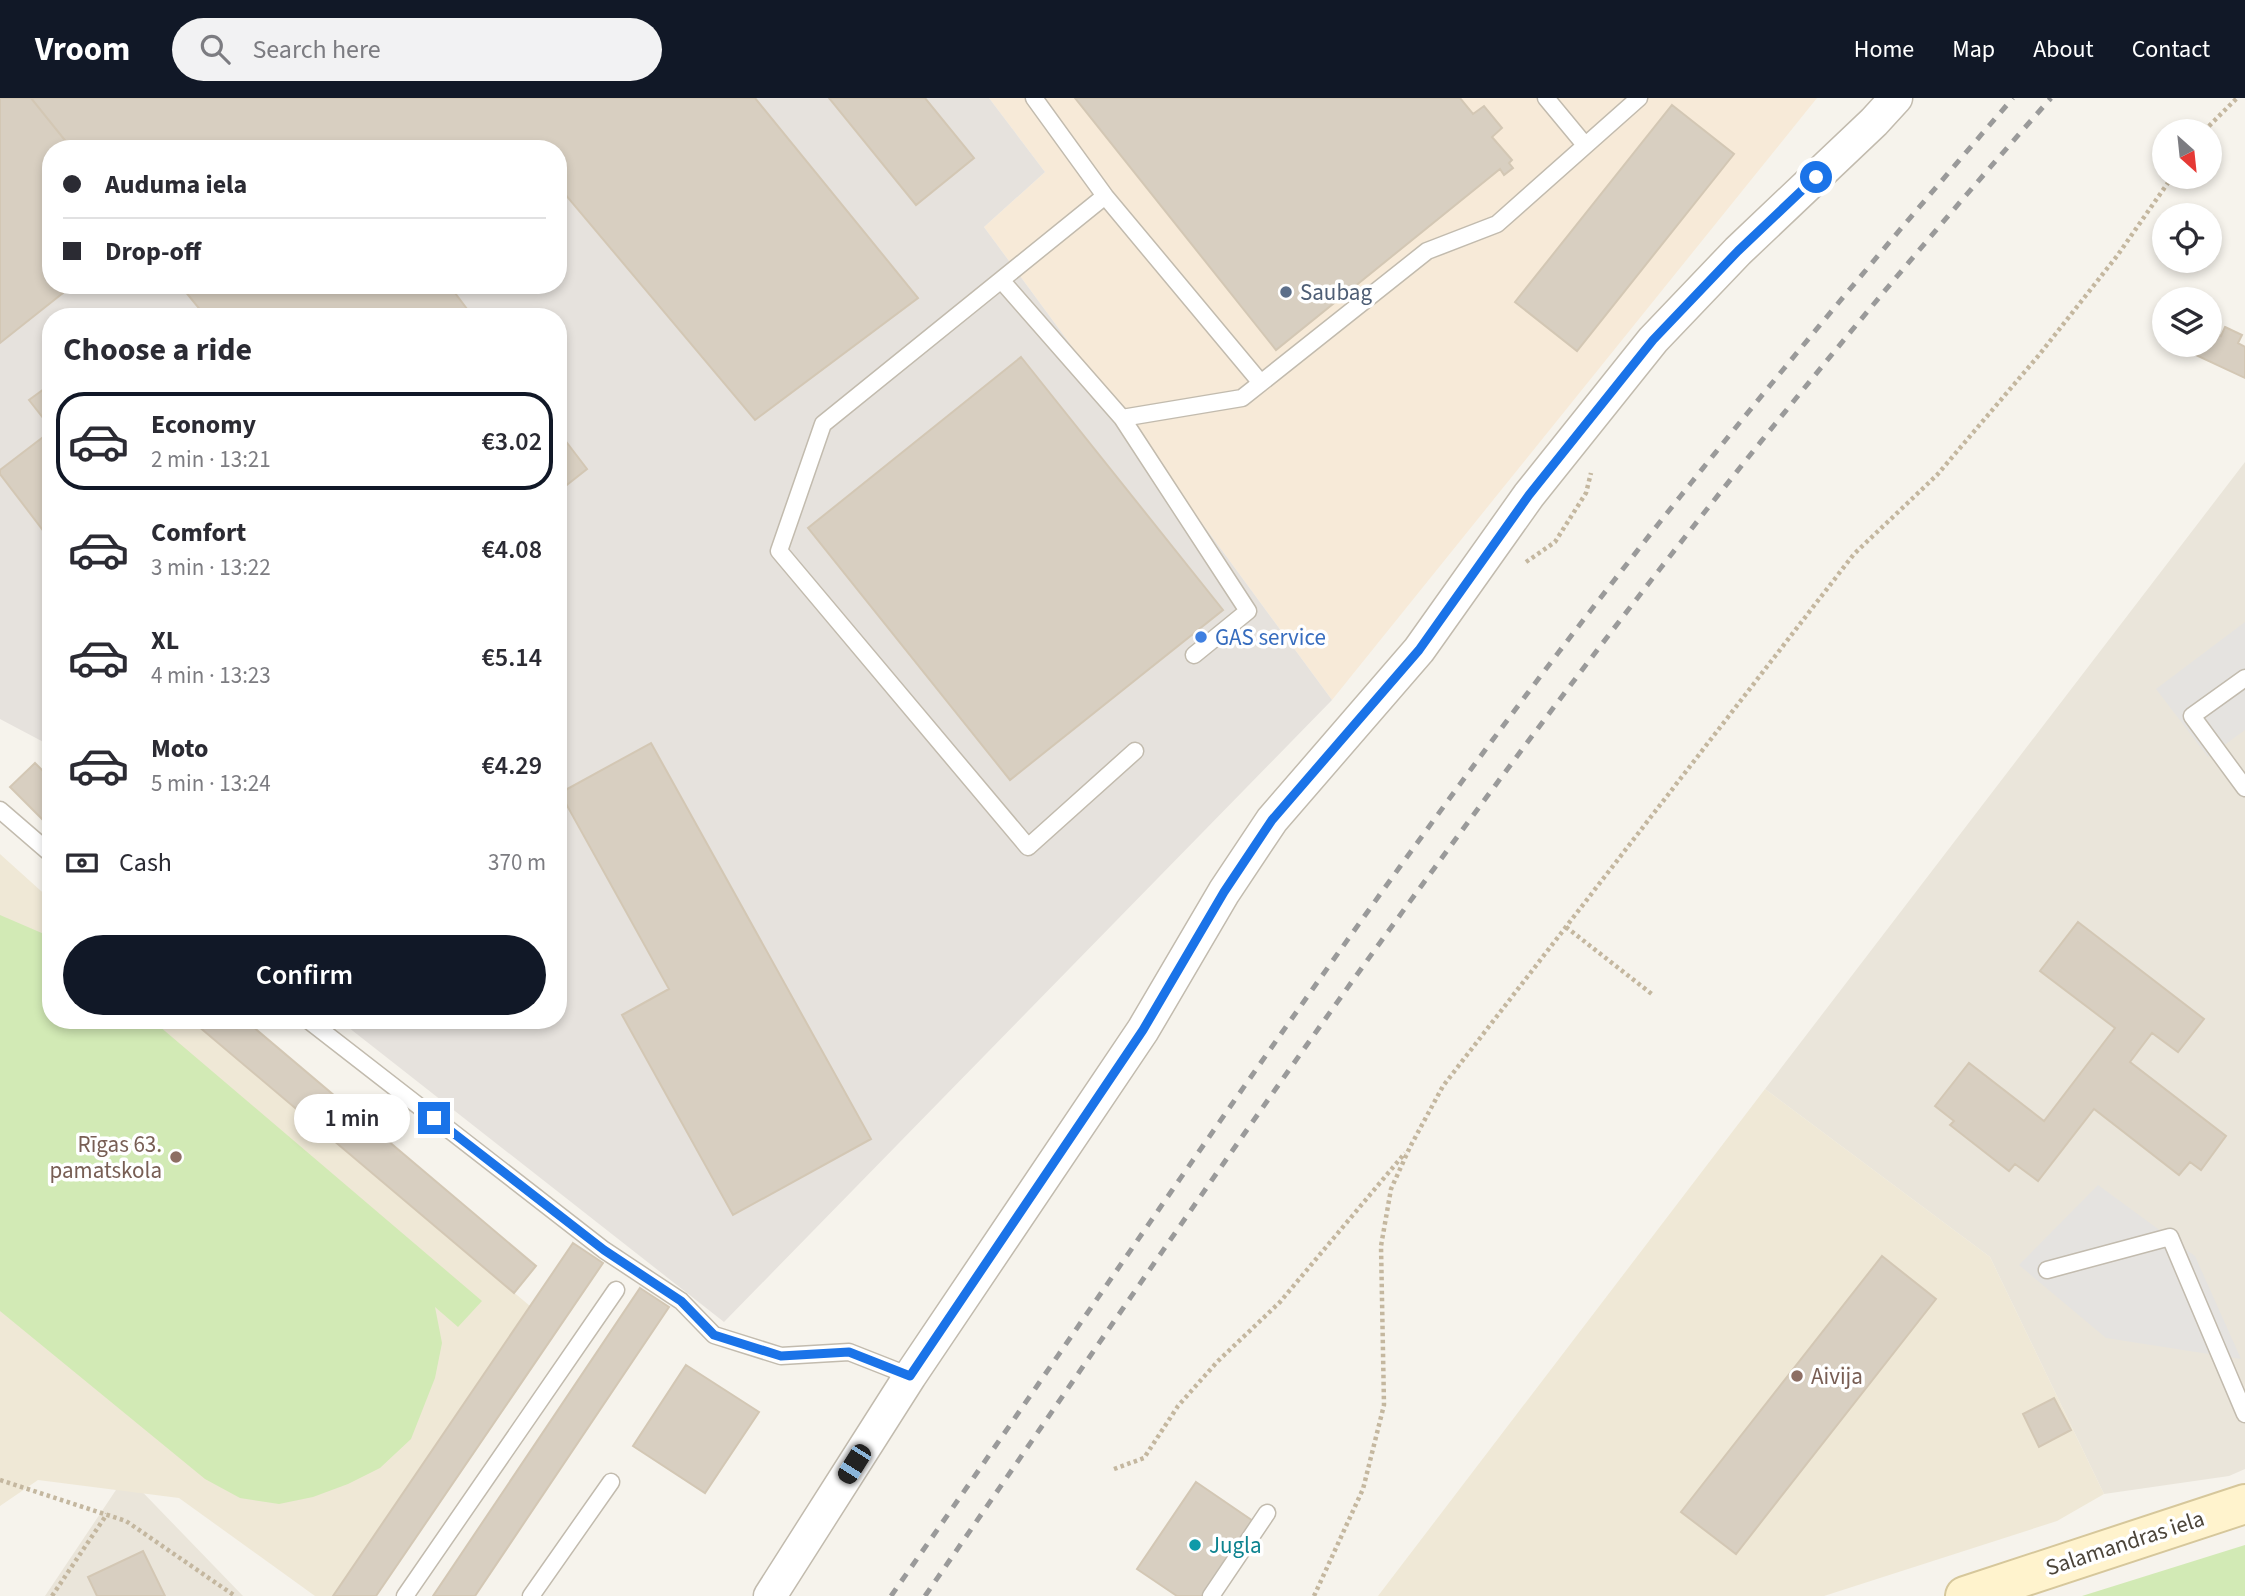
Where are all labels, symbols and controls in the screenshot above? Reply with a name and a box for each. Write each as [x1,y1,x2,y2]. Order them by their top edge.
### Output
search box [172,18,662,81]
text: Vroom [35,26,130,73]
icon: search [196,30,234,68]
text: Search here [252,31,381,68]
text: Home [1854,32,1914,67]
text: Map [1952,32,1995,67]
text: About [2033,32,2094,67]
text: Contact [2132,32,2210,67]
north arrow [2152,119,2222,189]
map controls [2152,119,2222,357]
route start [1800,161,1832,193]
text: Auduma iela [105,166,247,203]
button: locate [2152,203,2222,273]
text: Drop-off [105,233,201,270]
place label: Saubag [1300,276,1372,309]
marker: Saubag [1278,284,1294,300]
button: layers [2152,287,2222,357]
text: Choose a ride [63,327,252,373]
text: Economy [151,406,256,443]
icon: car [67,410,130,473]
text: €3.02 [481,423,542,460]
text: 2 min · 13:21 [151,443,271,476]
text: Comfort [151,514,246,551]
icon: car [67,518,130,581]
text: €4.08 [481,531,542,568]
text: 3 min · 13:22 [151,551,271,584]
place label: GAS service [1215,621,1326,654]
text: XL [151,622,179,659]
icon: car [67,626,130,689]
marker: GAS service [1193,629,1209,645]
text: €5.14 [481,639,542,676]
text: 4 min · 13:23 [151,659,271,692]
text: Moto [151,730,208,767]
icon: car [67,734,130,797]
text: €4.29 [481,747,542,784]
text: 5 min · 13:24 [151,767,271,800]
icon: cash [63,844,101,882]
text: Cash [119,844,172,881]
text: 370 m [488,846,546,879]
button: Confirm [63,935,546,1015]
callout: 1 min [294,1094,410,1142]
text: 1 min [325,1102,379,1135]
route end [418,1102,450,1134]
place label: Rīgas 63. pamatskola [50,1128,162,1187]
marker: Rīgas 63. pamatskola [168,1149,184,1165]
place label: Aivija [1811,1360,1863,1393]
marker: Aivija [1789,1368,1805,1384]
car [834,1441,875,1487]
street label: Salamandras iela [2041,1502,2209,1584]
place label: Jugla [1209,1529,1262,1562]
marker: Jugla [1187,1537,1203,1553]

